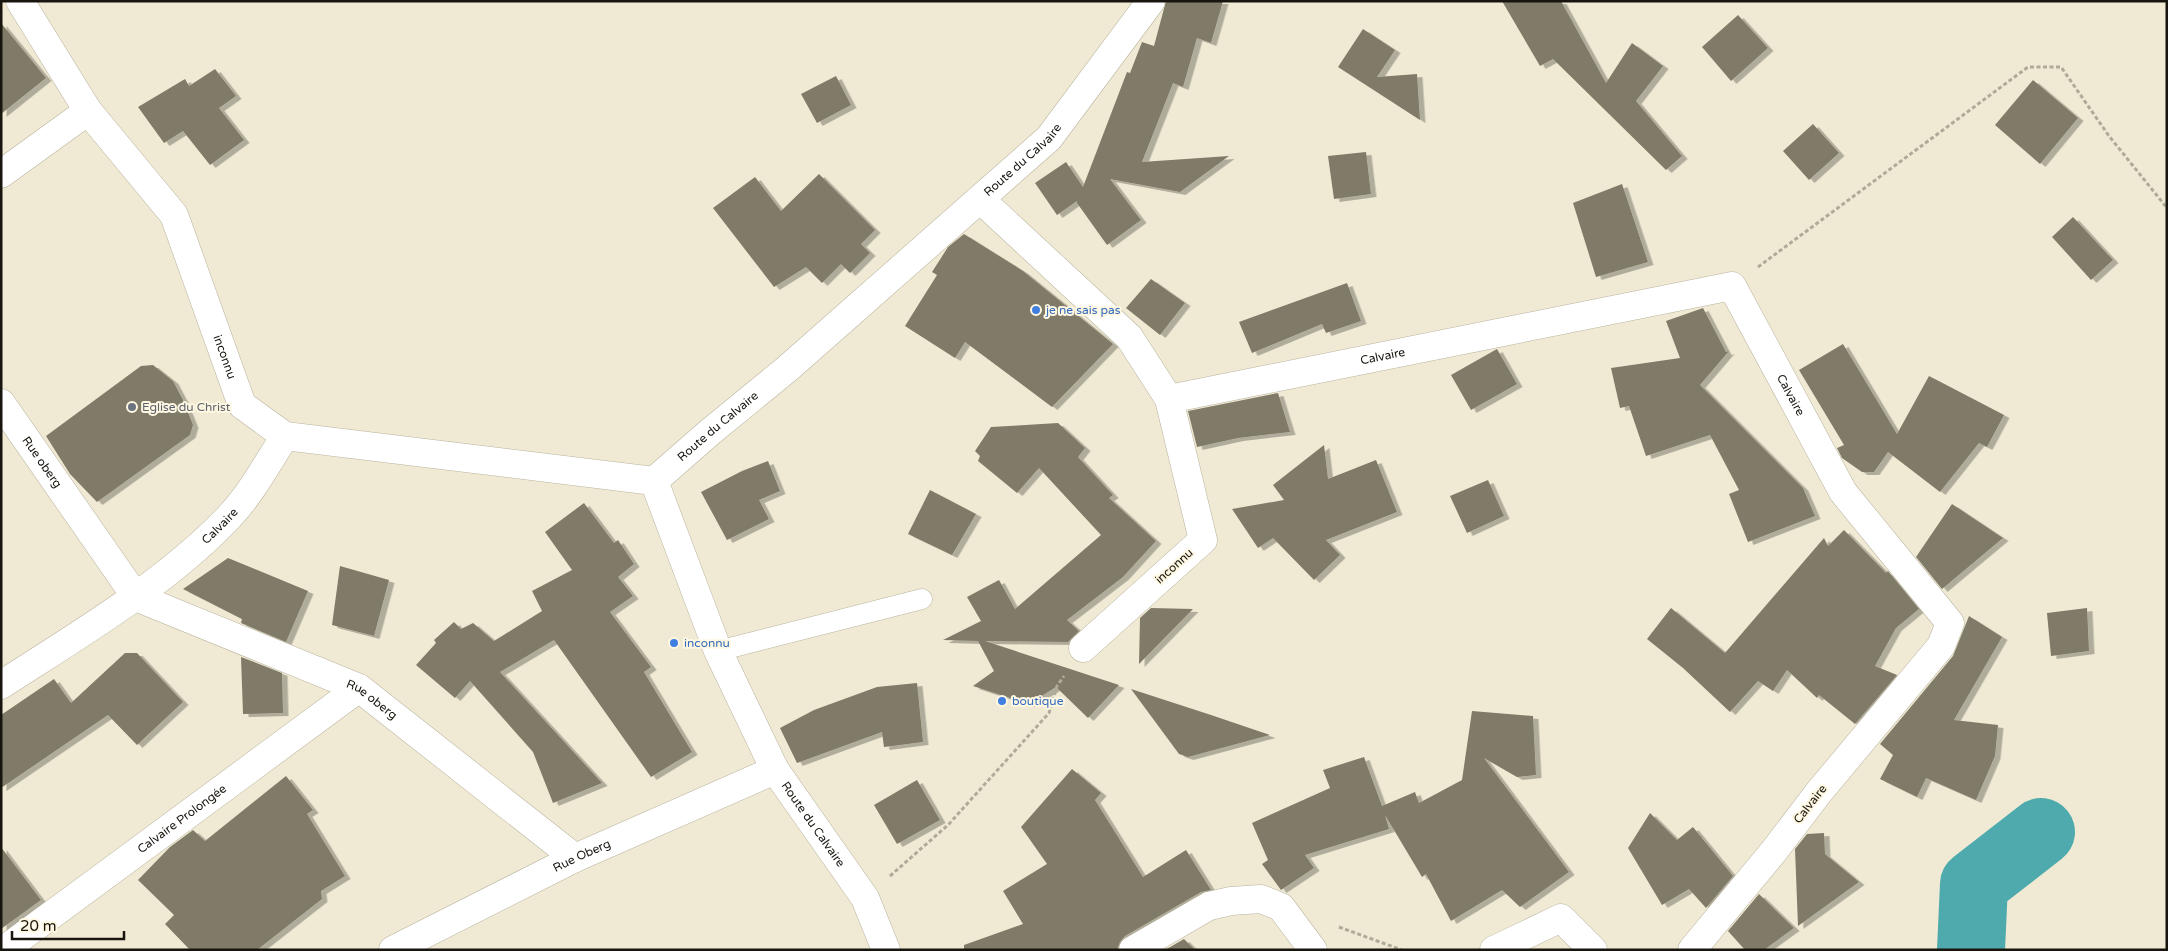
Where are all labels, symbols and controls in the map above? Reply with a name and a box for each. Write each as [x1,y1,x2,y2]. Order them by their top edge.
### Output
street label: Route du Calvaire [981,121,1064,199]
place label: je ne sais pas [1045,303,1121,317]
marker: je ne sais pas [1030,304,1042,316]
street label: inconnu [210,333,239,381]
street label: Calvaire [1359,345,1407,367]
street label: Calvaire [1774,372,1808,418]
street label: Route du Calvaire [675,388,761,464]
place label: Eglise du Christ [142,400,231,414]
marker: Eglise du Christ [126,401,138,413]
street label: Rue oberg [19,434,65,490]
street label: Calvaire [199,505,241,547]
street label: inconnu [1152,545,1196,587]
place label: inconnu [684,636,730,650]
marker: inconnu [668,637,680,649]
street label: Rue oberg [344,677,400,722]
place label: boutique [1012,694,1064,708]
marker: boutique [996,695,1008,707]
street label: Route du Calvaire [778,779,848,870]
street label: Calvaire Prolongée [135,781,229,856]
street label: Calvaire [1791,782,1830,826]
street label: Rue Oberg [551,836,613,875]
scale bar [12,908,125,940]
text: 20 m [20,917,57,935]

